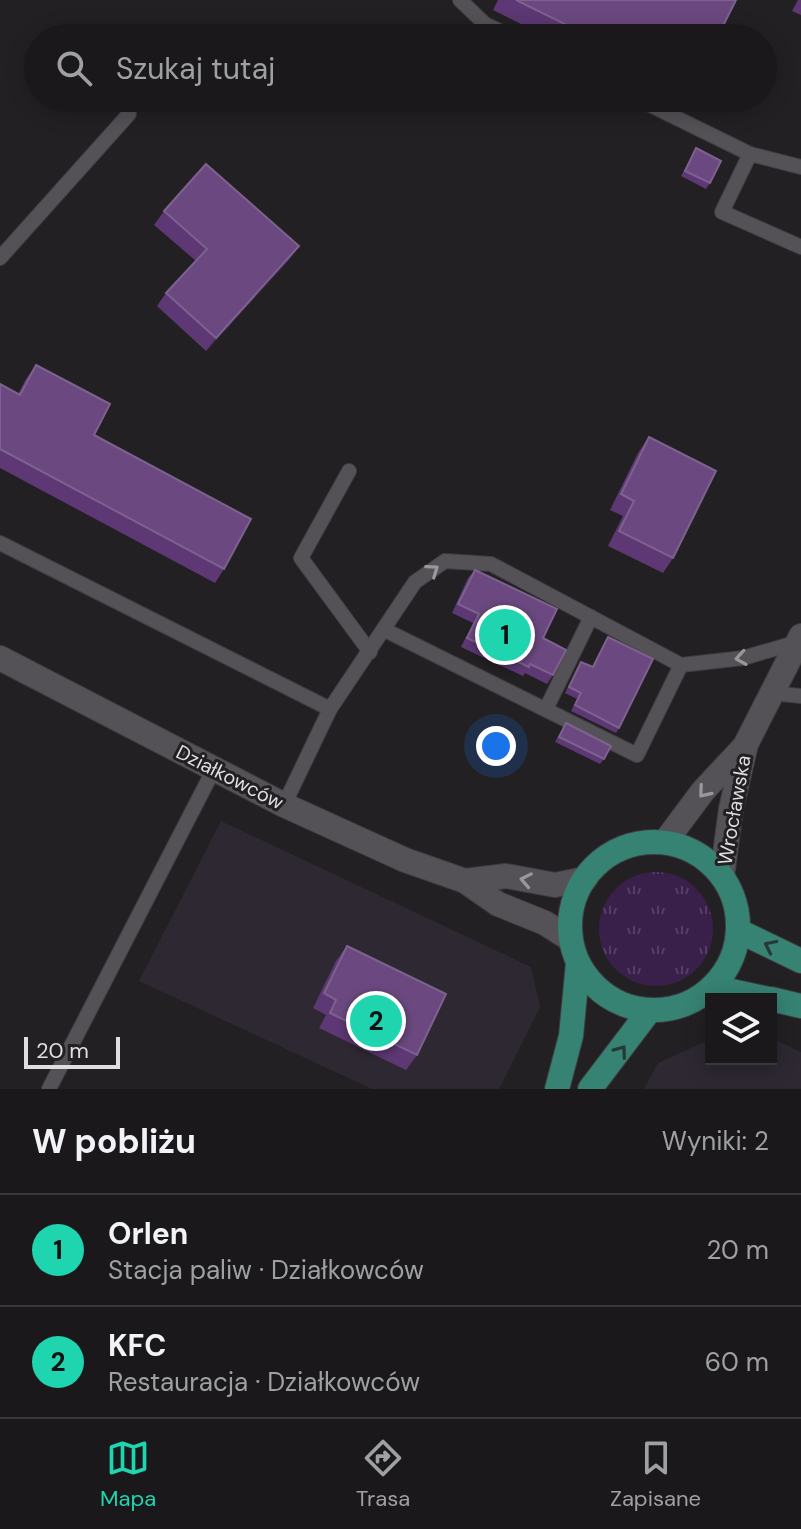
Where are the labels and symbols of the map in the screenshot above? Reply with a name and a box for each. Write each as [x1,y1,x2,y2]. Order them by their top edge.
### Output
one-way arrow [424,565,439,580]
pin: 1 [479,605,531,665]
one-way arrow [734,649,747,666]
your location [476,726,516,766]
street label: Działkowców [172,739,288,815]
street label: Wrocławska [712,753,756,867]
one-way arrow [699,782,714,797]
one-way arrow [519,872,532,889]
one-way arrow [763,940,778,956]
pin: 2 [350,991,402,1051]
scale bar [24,1033,120,1069]
one-way arrow [611,1045,626,1059]

